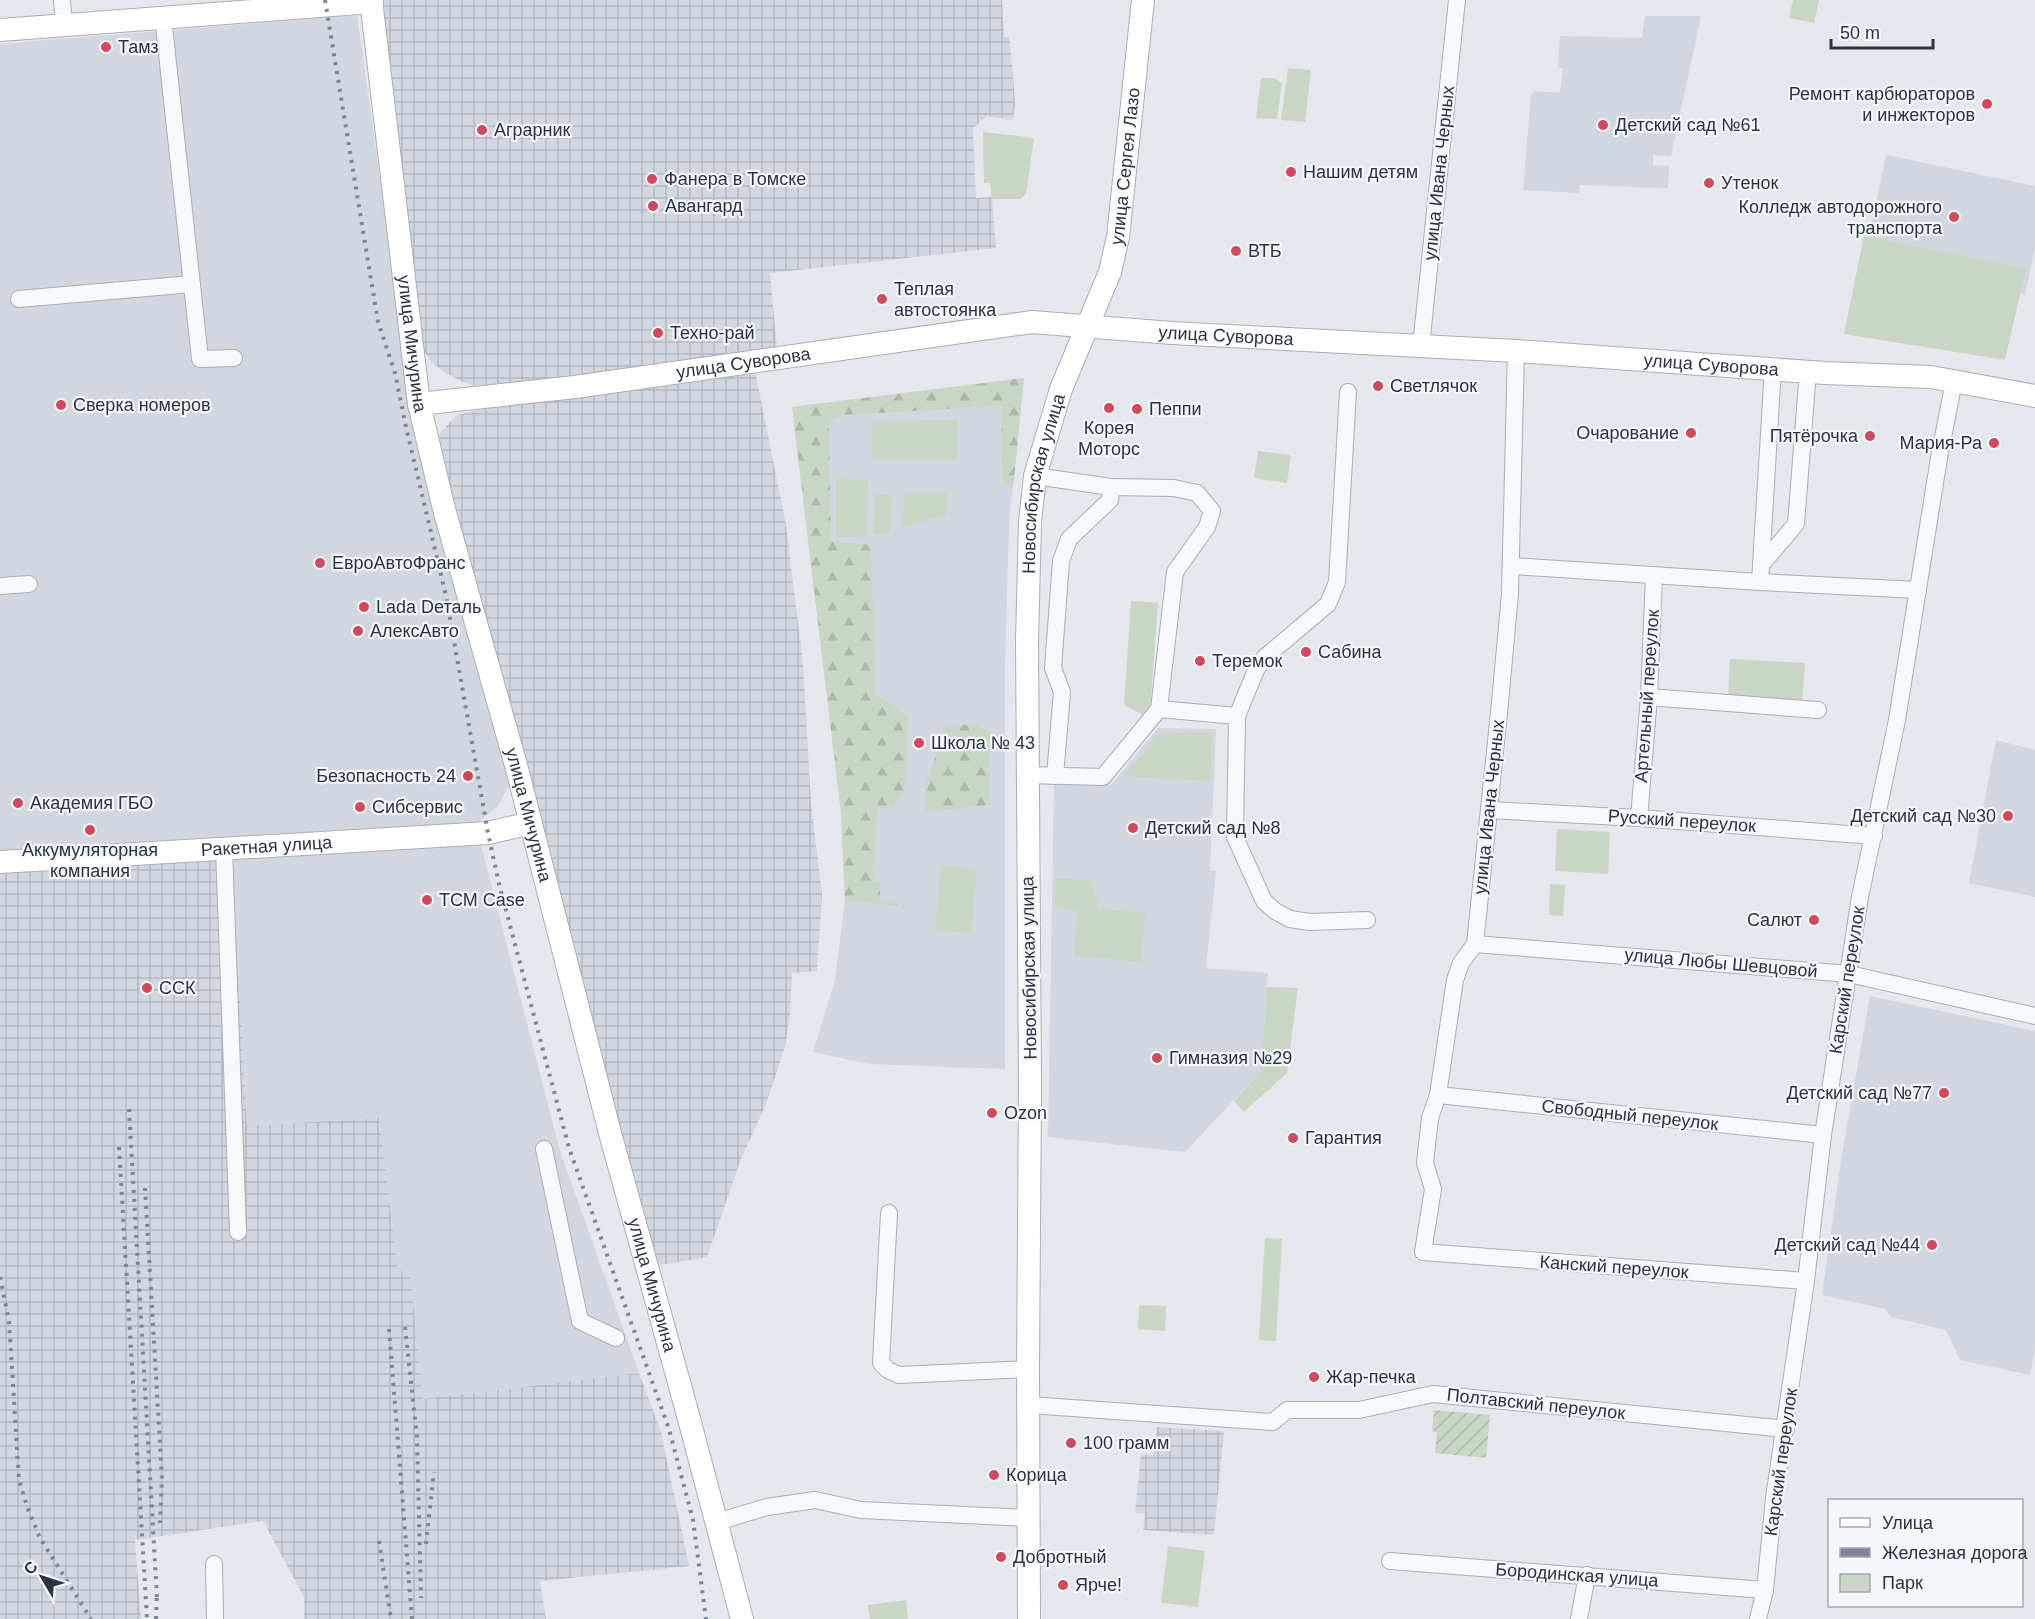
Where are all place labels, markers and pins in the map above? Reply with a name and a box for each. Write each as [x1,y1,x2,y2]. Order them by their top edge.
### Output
place label: Тамз [118,37,159,57]
marker: Тамз [99,40,113,54]
place label: Ремонт карбюраторов и инжекторов [1789,84,1975,125]
marker: Ремонт карбюраторов и инжекторов [1980,97,1994,111]
place label: Детский сад №61 [1615,115,1760,135]
marker: Детский сад №61 [1596,118,1610,132]
place label: Аграрник [494,120,571,140]
marker: Аграрник [475,123,489,137]
place label: Нашим детям [1303,162,1418,182]
marker: Нашим детям [1284,165,1298,179]
place label: Фанера в Томске [664,169,806,189]
marker: Фанера в Томске [645,172,659,186]
place label: Утенок [1721,173,1778,193]
marker: Утенок [1702,176,1716,190]
place label: Авангард [665,196,743,216]
place label: Колледж автодорожного транспорта [1738,197,1943,238]
marker: Авангард [646,199,660,213]
marker: Колледж автодорожного транспорта [1947,210,1961,224]
place label: ВТБ [1248,241,1282,261]
marker: ВТБ [1229,244,1243,258]
place label: Теплая автостоянка [894,279,997,320]
marker: Теплая автостоянка [875,292,889,306]
place label: Техно-рай [670,323,755,343]
marker: Техно-рай [651,326,665,340]
place label: Светлячок [1390,376,1477,396]
marker: Светлячок [1371,379,1385,393]
place label: Сверка номеров [73,395,211,415]
marker: Сверка номеров [54,398,68,412]
place label: Пеппи [1149,399,1202,419]
marker: Корея Моторс [1102,401,1116,415]
marker: Пеппи [1130,402,1144,416]
place label: Корея Моторс [1078,418,1140,459]
place label: Очарование [1576,423,1679,443]
marker: Очарование [1684,426,1698,440]
place label: Пятёрочка [1770,426,1859,446]
marker: Пятёрочка [1863,429,1877,443]
place label: Мария-Ра [1900,433,1983,453]
marker: Мария-Ра [1987,436,2001,450]
place label: ЕвроАвтоФранс [332,553,465,573]
marker: ЕвроАвтоФранс [313,556,327,570]
place label: Lada Dеталь [376,597,481,617]
marker: Lada Dеталь [357,600,371,614]
place label: АлексАвто [370,621,459,641]
marker: АлексАвто [351,624,365,638]
place label: Сабина [1318,642,1383,662]
marker: Сабина [1299,645,1313,659]
place label: Теремок [1212,651,1282,671]
marker: Теремок [1193,654,1207,668]
place label: Школа № 43 [931,733,1035,753]
marker: Школа № 43 [912,736,926,750]
place label: Безопасность 24 [316,766,456,786]
marker: Безопасность 24 [461,769,475,783]
place label: Академия ГБО [30,793,153,813]
marker: Академия ГБО [11,796,25,810]
place label: Сибсервис [372,797,463,817]
marker: Сибсервис [353,800,367,814]
place label: Детский сад №30 [1851,806,1996,826]
marker: Детский сад №30 [2001,809,2015,823]
place label: Детский сад №8 [1145,818,1280,838]
marker: Детский сад №8 [1126,821,1140,835]
marker: Аккумуляторная компания [83,823,97,837]
place label: Аккумуляторная компания [22,840,158,881]
place label: ТСМ Case [439,890,525,910]
marker: ТСМ Case [420,893,434,907]
place label: Салют [1747,910,1802,930]
marker: Салют [1807,913,1821,927]
place label: ССК [159,978,196,998]
marker: ССК [140,981,154,995]
place label: Гимназия №29 [1169,1048,1292,1068]
marker: Гимназия №29 [1150,1051,1164,1065]
place label: Детский сад №77 [1787,1083,1932,1103]
marker: Детский сад №77 [1937,1086,1951,1100]
place label: Ozon [1004,1103,1047,1123]
marker: Ozon [985,1106,999,1120]
place label: Гарантия [1305,1128,1382,1148]
marker: Гарантия [1286,1131,1300,1145]
place label: Детский сад №44 [1775,1235,1920,1255]
marker: Детский сад №44 [1925,1238,1939,1252]
place label: Жар-печка [1326,1367,1417,1387]
marker: Жар-печка [1307,1370,1321,1384]
place label: 100 грамм [1083,1433,1169,1453]
marker: 100 грамм [1064,1436,1078,1450]
place label: Корица [1006,1465,1068,1485]
marker: Корица [987,1468,1001,1482]
place label: Добротный [1013,1547,1107,1567]
marker: Добротный [994,1550,1008,1564]
place label: Ярче! [1075,1575,1122,1595]
marker: Ярче! [1056,1578,1070,1592]

